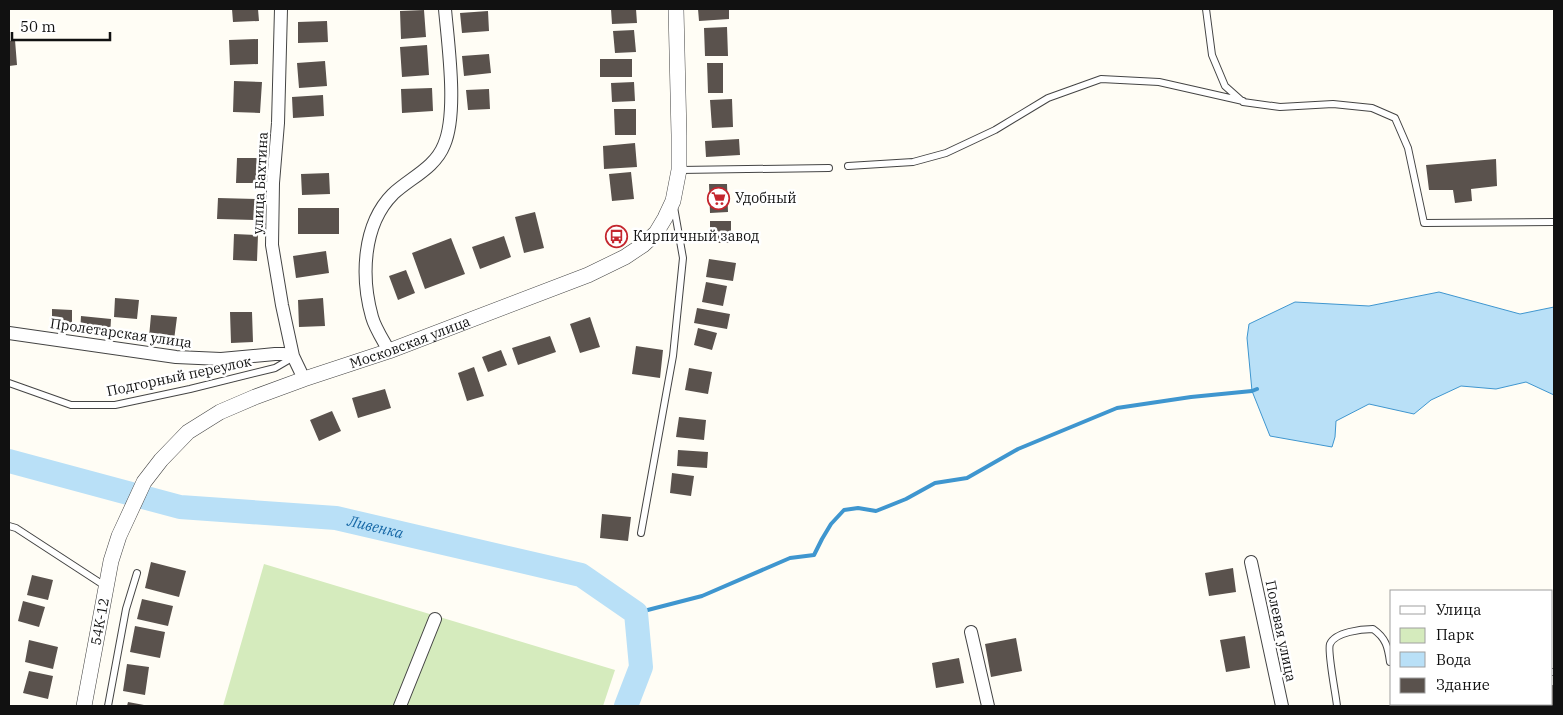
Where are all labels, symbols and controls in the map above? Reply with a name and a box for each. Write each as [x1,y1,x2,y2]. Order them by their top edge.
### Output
scale bar [12,10,110,42]
text: 50 m [20,17,56,36]
street label: улица Бахтина [248,131,272,235]
supermarket icon: Удобный [707,186,731,210]
place label: Удобный [735,189,797,207]
bus stop icon: Кирпичный завод [605,224,629,248]
place label: Кирпичный завод [633,227,760,245]
street label: Московская улица [347,312,473,372]
street label: Пролетарская улица [49,314,193,352]
street label: Подгорный переулок [105,352,253,400]
water label: Ливенка [345,511,406,543]
street label: Полевая улица [1261,579,1301,684]
legend [1390,590,1553,705]
street label: 54K-12 [86,596,113,647]
text: Улица [1436,600,1481,619]
text: Парк [1436,625,1474,644]
text: Вода [1436,650,1472,669]
text: Здание [1436,675,1490,694]

